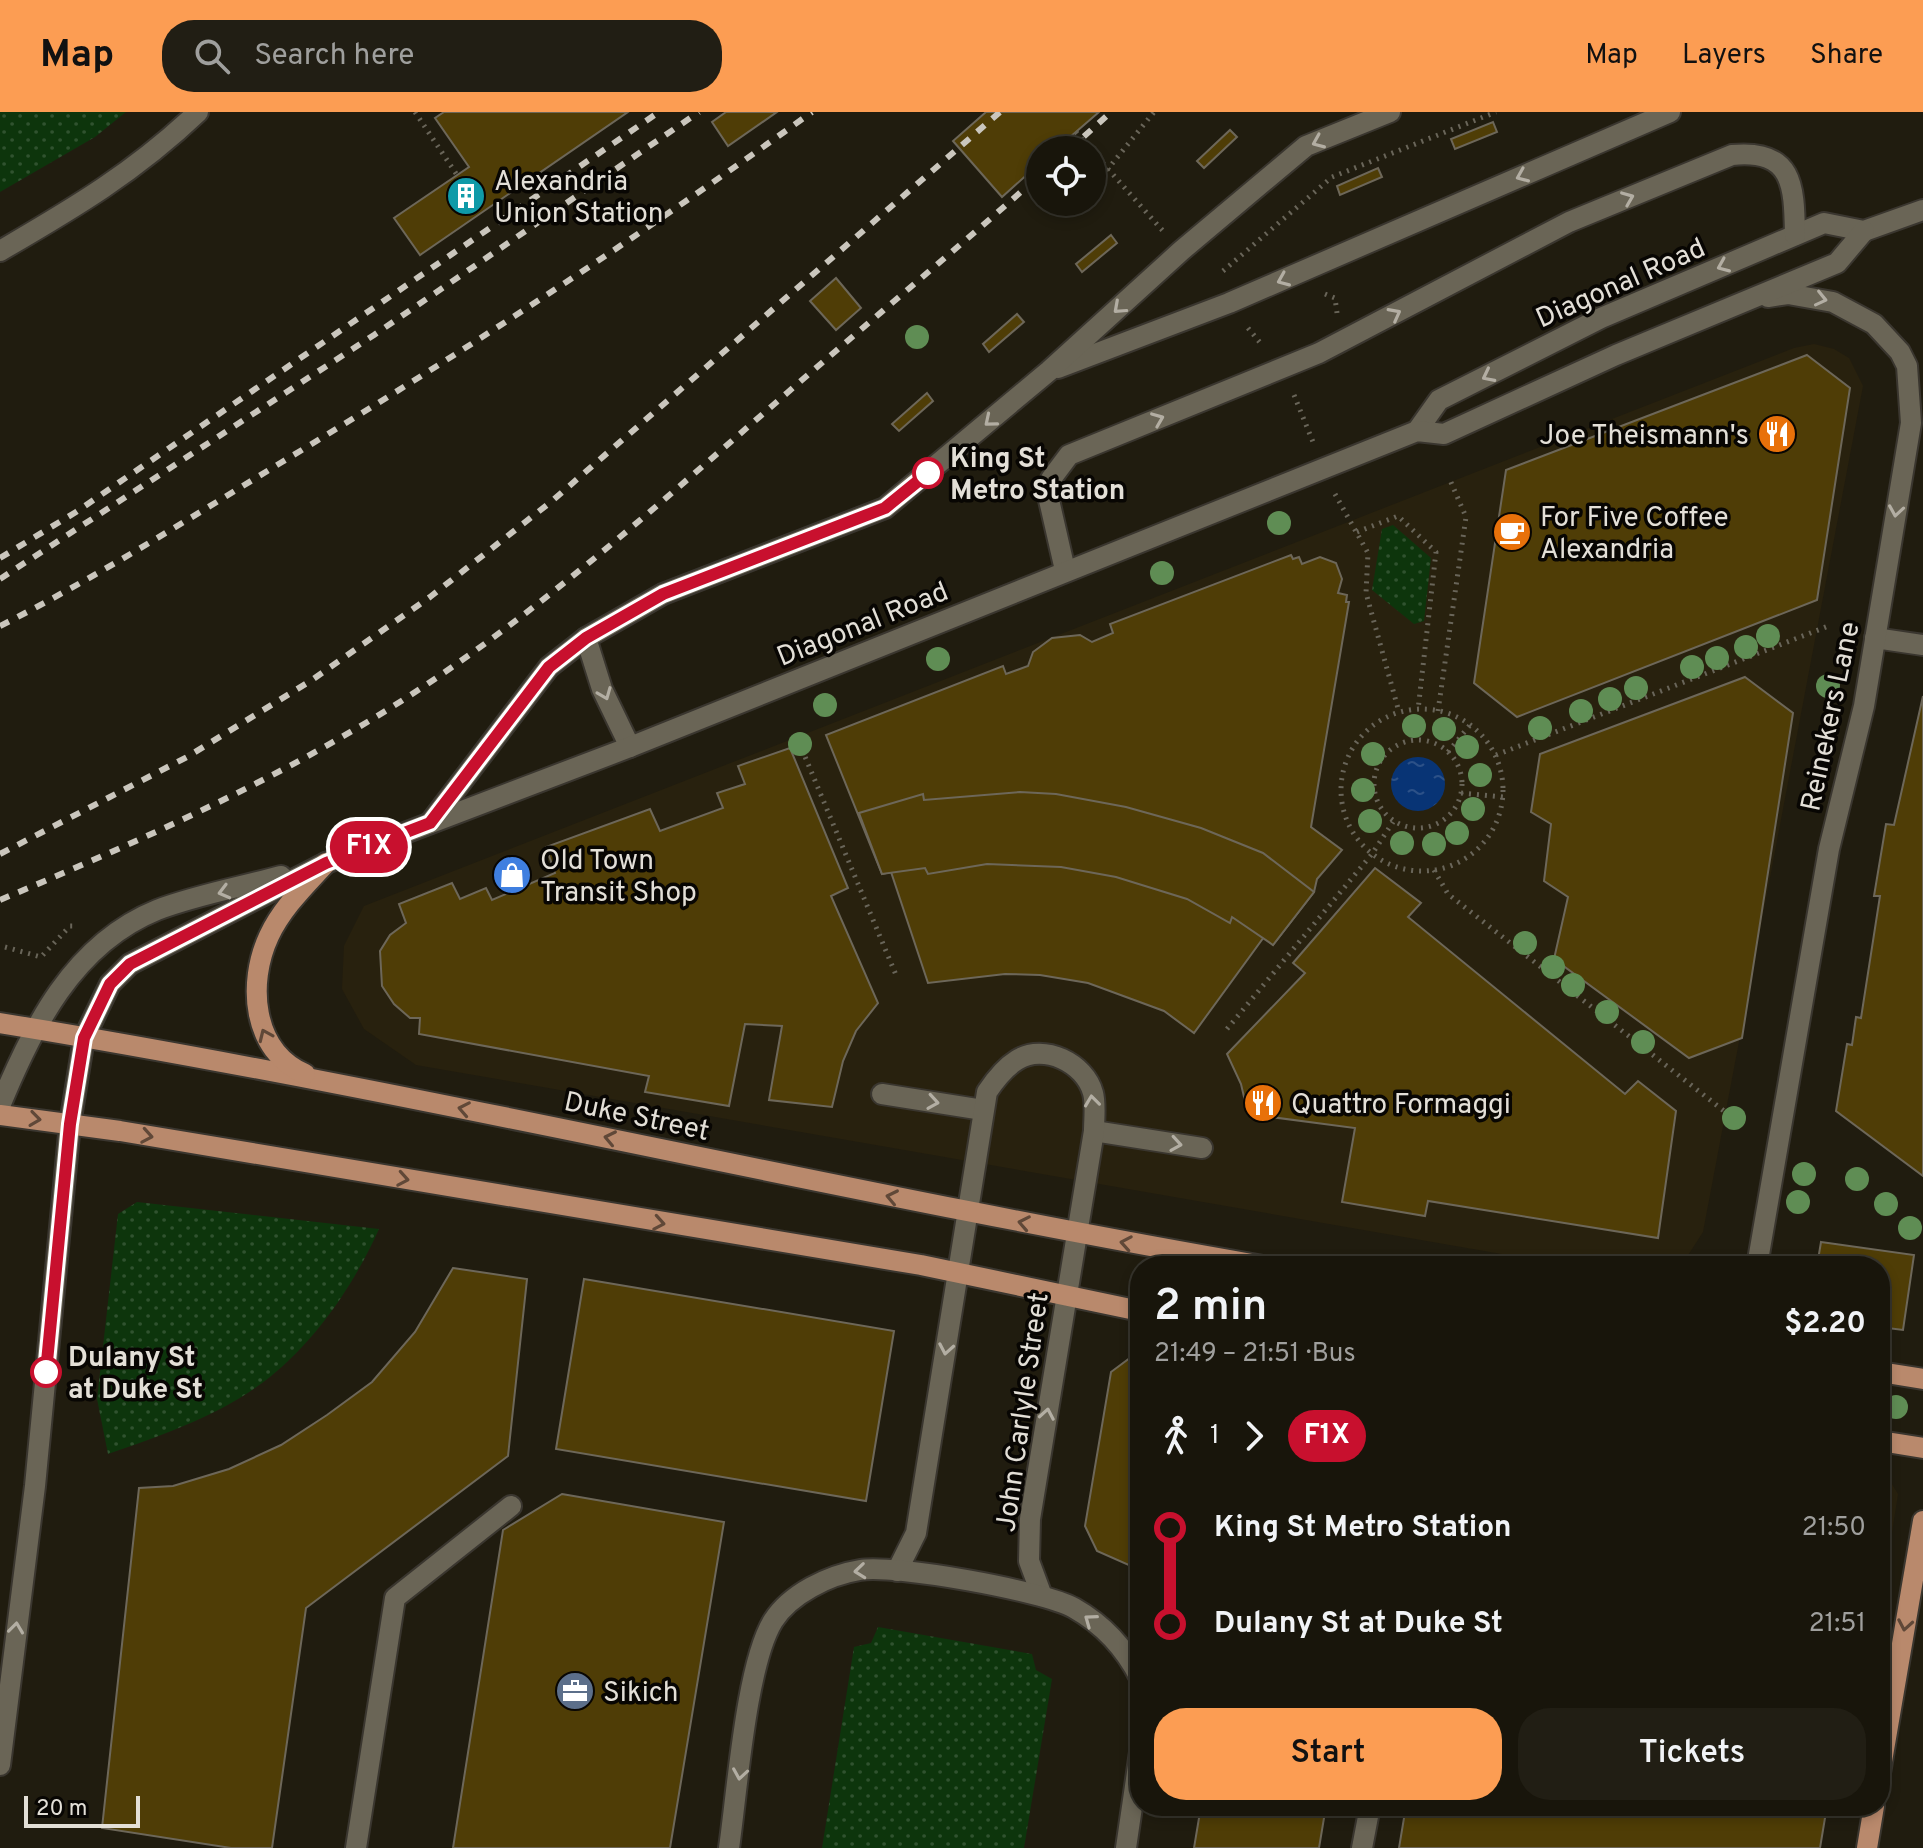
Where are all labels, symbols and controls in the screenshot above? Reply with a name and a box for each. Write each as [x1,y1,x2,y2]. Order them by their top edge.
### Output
search box [162,20,722,92]
text: Map [40,32,114,81]
icon: search [190,34,234,78]
text: Search here [254,38,414,75]
text: Map [1585,38,1638,74]
text: Layers [1682,38,1766,74]
text: Share [1810,38,1883,74]
one-way arrow [1312,132,1326,148]
map controls [1026,136,1106,216]
button: locate [1026,136,1106,216]
place label: Alexandria Union Station [494,165,663,233]
one-way arrow [1516,167,1530,183]
building icon: Alexandria Union Station [445,175,487,217]
one-way arrow [1620,192,1634,208]
street label: Diagonal Road [1531,231,1712,338]
one-way arrow [1717,256,1731,272]
one-way arrow [1277,270,1291,286]
one-way arrow [1814,290,1827,307]
one-way arrow [1113,298,1128,312]
one-way arrow [1387,308,1401,323]
one-way arrow [1481,366,1496,381]
one-way arrow [984,411,999,426]
one-way arrow [1150,413,1164,429]
restaurant icon: Joe Theismann's [1756,413,1798,455]
place label: Joe Theismann's [1539,419,1749,455]
place label: King St Metro Station [950,442,1125,510]
marker: King St Metro Station [913,458,943,488]
place label: For Five Coffee Alexandria [1540,501,1729,569]
one-way arrow [1888,505,1905,518]
cafe icon: For Five Coffee Alexandria [1491,511,1533,553]
street label: Diagonal Road [772,575,954,677]
street label: Reinekers Lane [1794,618,1870,815]
one-way arrow [595,686,612,700]
line badge: F1X [323,821,415,873]
text: F1X [346,829,392,865]
place label: Old Town Transit Shop [540,844,697,912]
shop icon: Old Town Transit Shop [491,854,533,896]
one-way arrow [217,882,231,899]
one-way arrow [259,1028,275,1043]
restaurant icon: Quattro Formaggi [1242,1082,1284,1124]
street label: Duke Street [560,1085,712,1151]
place label: Quattro Formaggi [1291,1088,1511,1124]
one-way arrow [926,1093,939,1110]
one-way arrow [1084,1094,1101,1108]
one-way arrow [457,1102,470,1119]
one-way arrow [28,1110,42,1127]
one-way arrow [140,1126,154,1143]
one-way arrow [604,1130,617,1147]
one-way arrow [1169,1135,1182,1152]
one-way arrow [396,1170,410,1187]
one-way arrow [885,1189,899,1206]
one-way arrow [653,1214,666,1231]
one-way arrow [1017,1215,1031,1232]
one-way arrow [1119,1236,1133,1253]
text: 2 min [1154,1280,1267,1336]
street label: John Carlyle Street [989,1290,1059,1535]
text: $2.20 [1784,1306,1866,1343]
text: 21:49 – 21:51 · Bus [1154,1338,1356,1371]
place label: Dulany St at Duke St [68,1341,203,1409]
one-way arrow [938,1343,955,1356]
marker: Dulany St at Duke St [31,1357,61,1387]
one-way arrow [1038,1407,1055,1421]
icon: walk [1154,1414,1198,1458]
icon: forward [1232,1414,1276,1458]
text: F1X [1304,1418,1350,1454]
text: 1 [1210,1420,1220,1453]
text: King St Metro Station [1214,1510,1512,1547]
text: 21:50 [1802,1512,1866,1545]
one-way arrow [853,1563,866,1580]
text: Dulany St at Duke St [1214,1606,1503,1643]
text: 21:51 [1809,1608,1866,1641]
one-way arrow [1085,1615,1099,1629]
one-way arrow [1898,1618,1915,1632]
one-way arrow [8,1621,25,1634]
office icon: Sikich [554,1670,596,1712]
place label: Sikich [603,1676,679,1712]
button: Start [1154,1708,1502,1800]
button: Tickets [1518,1708,1866,1800]
one-way arrow [732,1767,749,1780]
scale bar [24,1792,140,1828]
text: 20 m [36,1796,87,1823]

